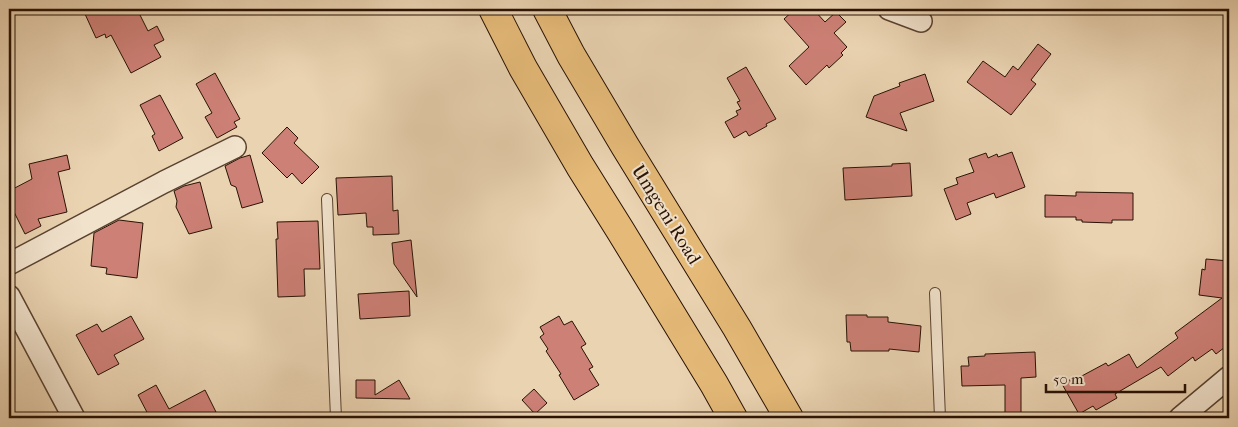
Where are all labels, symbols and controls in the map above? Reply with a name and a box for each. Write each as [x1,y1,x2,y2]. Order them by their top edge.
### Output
street label: Umgeni Road [627,161,706,269]
scale bar [1046,362,1184,394]
text: 50 m [1053,370,1084,388]

